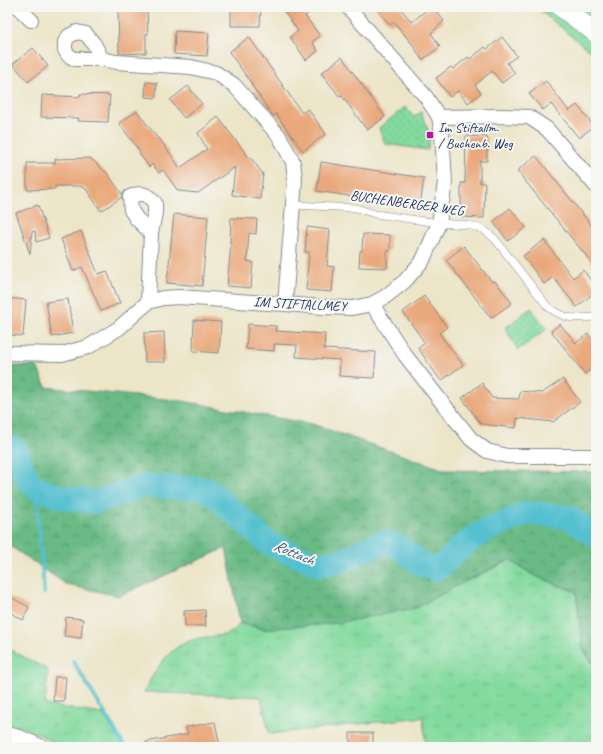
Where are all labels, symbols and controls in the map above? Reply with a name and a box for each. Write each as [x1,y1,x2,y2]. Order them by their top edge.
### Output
place label: Im Stiftallm. / Buchenb. Weg [438,119,514,152]
marker: Im Stiftallm. / Buchenb. Weg [425,130,435,140]
street label: BUCHENBERGER WEG [349,187,467,220]
street label: IM STIFTALLMEY [253,293,349,315]
water label: Rottach [271,536,318,570]

